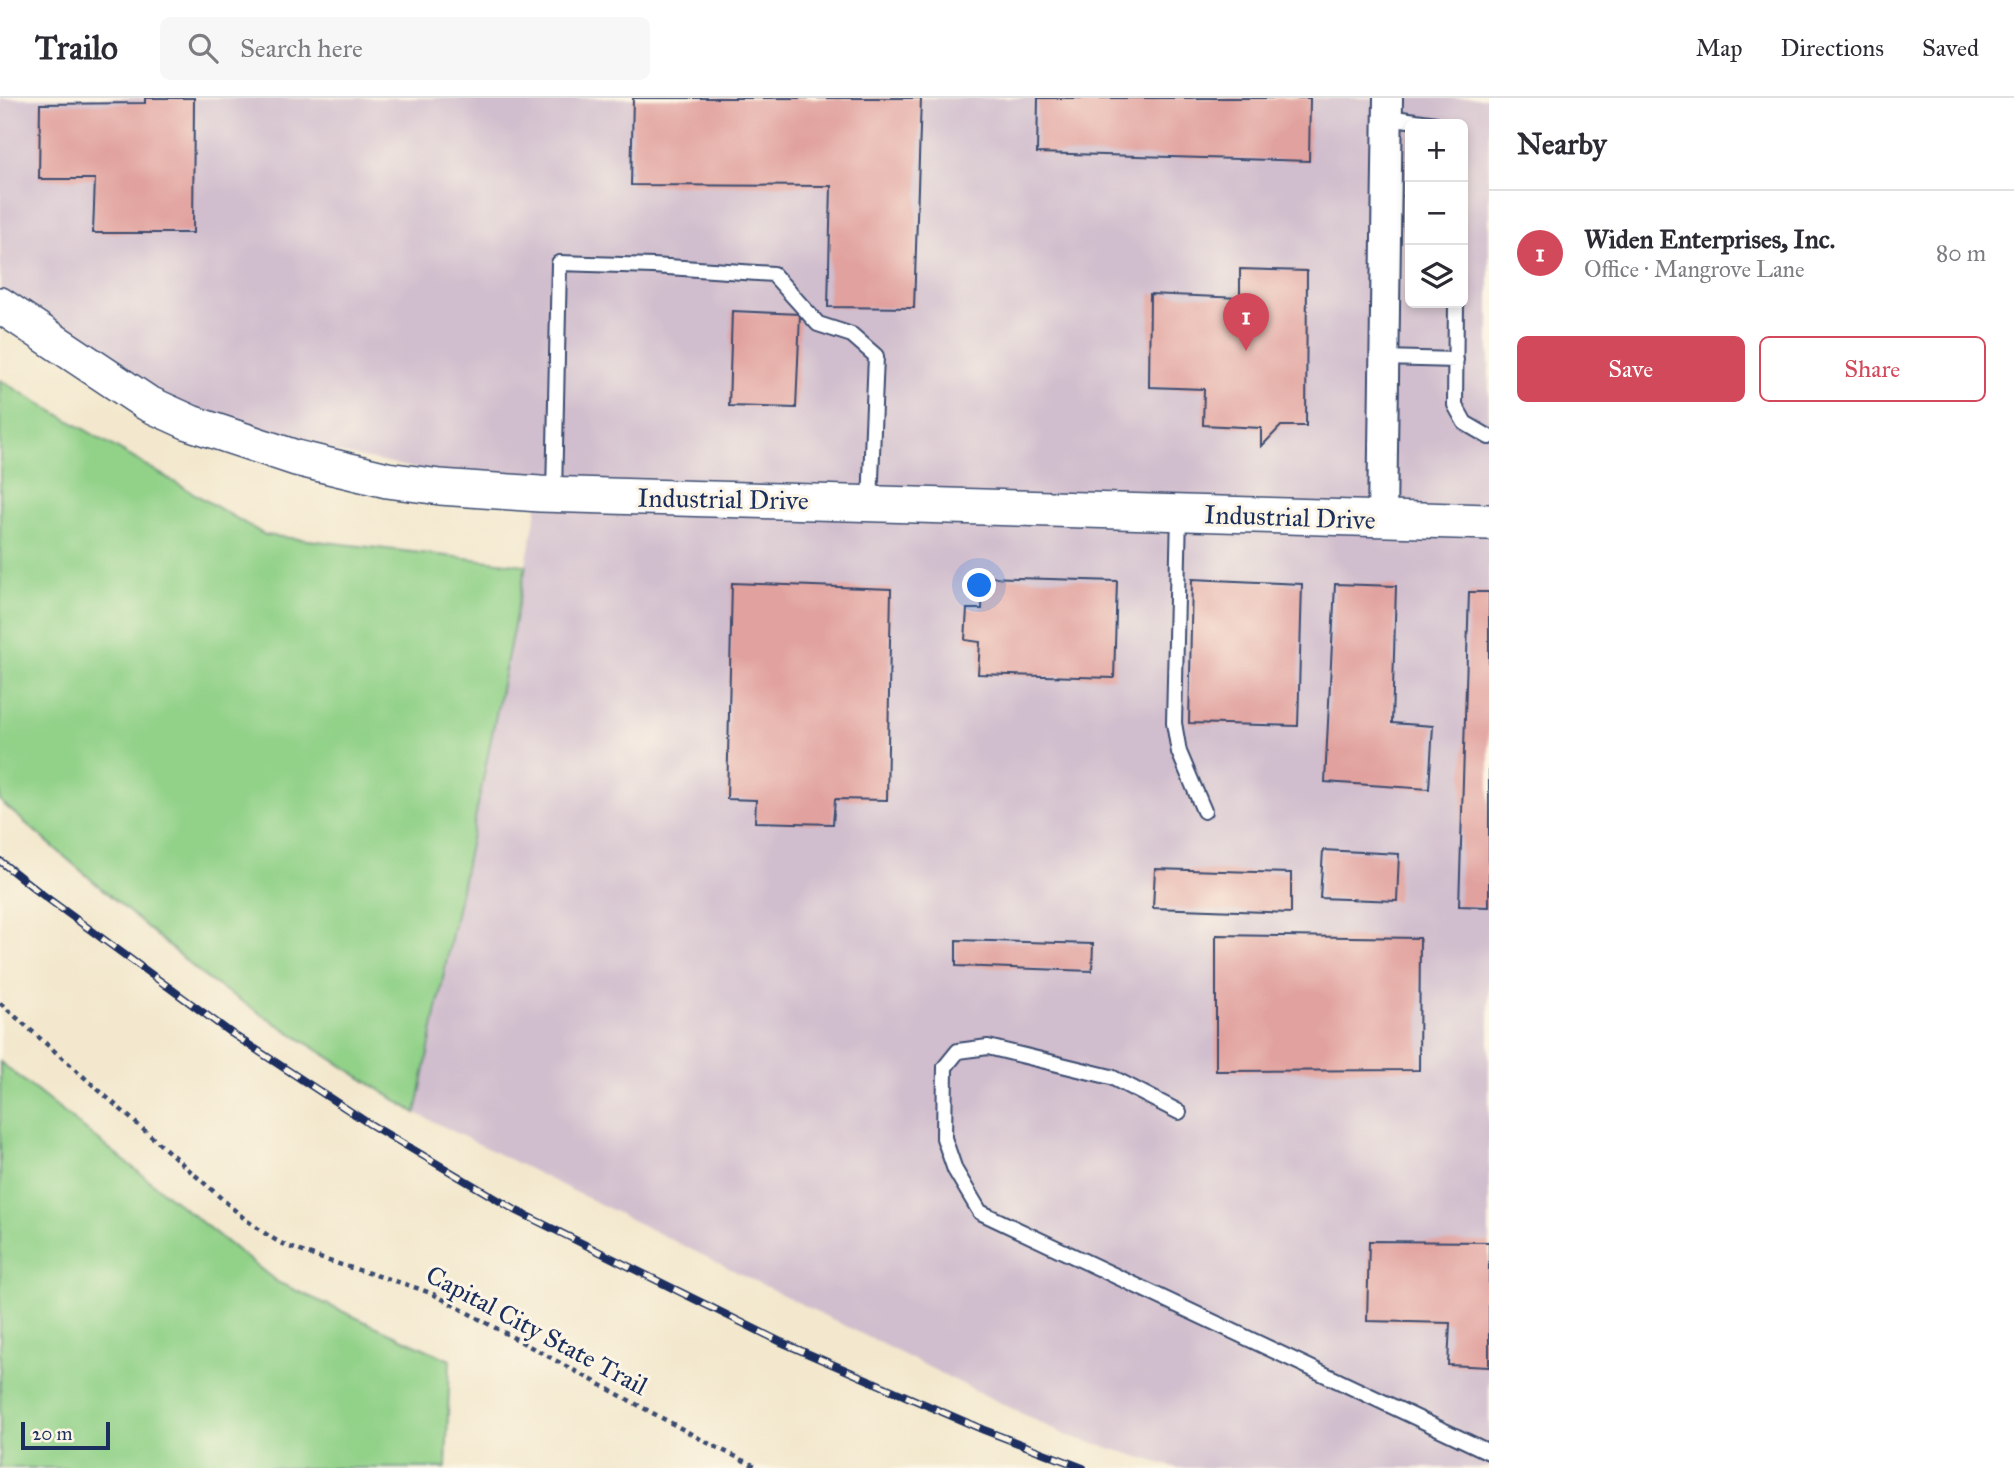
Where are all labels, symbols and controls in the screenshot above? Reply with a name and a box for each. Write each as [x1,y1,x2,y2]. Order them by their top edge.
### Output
search box [160,17,650,80]
text: Trailo [35,28,118,68]
icon: search [184,29,222,67]
text: Search here [240,32,363,64]
text: Map [1696,33,1743,63]
text: Directions [1781,33,1884,63]
text: Saved [1922,33,1979,63]
map controls [1405,119,1468,308]
button: + [1405,119,1468,182]
text: Nearby [1517,126,1607,162]
button: − [1405,182,1468,245]
text: Widen Enterprises, Inc. [1584,223,1835,255]
text: 1 [1535,239,1545,267]
text: 80 m [1936,239,1986,267]
button: layers [1405,245,1468,308]
text: Office · Mangrove Lane [1584,255,1805,283]
pin: 1 [1223,293,1269,351]
button: Save [1517,336,1745,402]
button: Share [1759,336,1986,402]
street label: Industrial Drive [637,482,809,516]
street label: Industrial Drive [1204,498,1376,536]
your location [962,568,996,602]
street label: Capital City State Trail [421,1258,653,1402]
scale bar [21,1419,110,1451]
text: 20 m [32,1422,73,1445]

